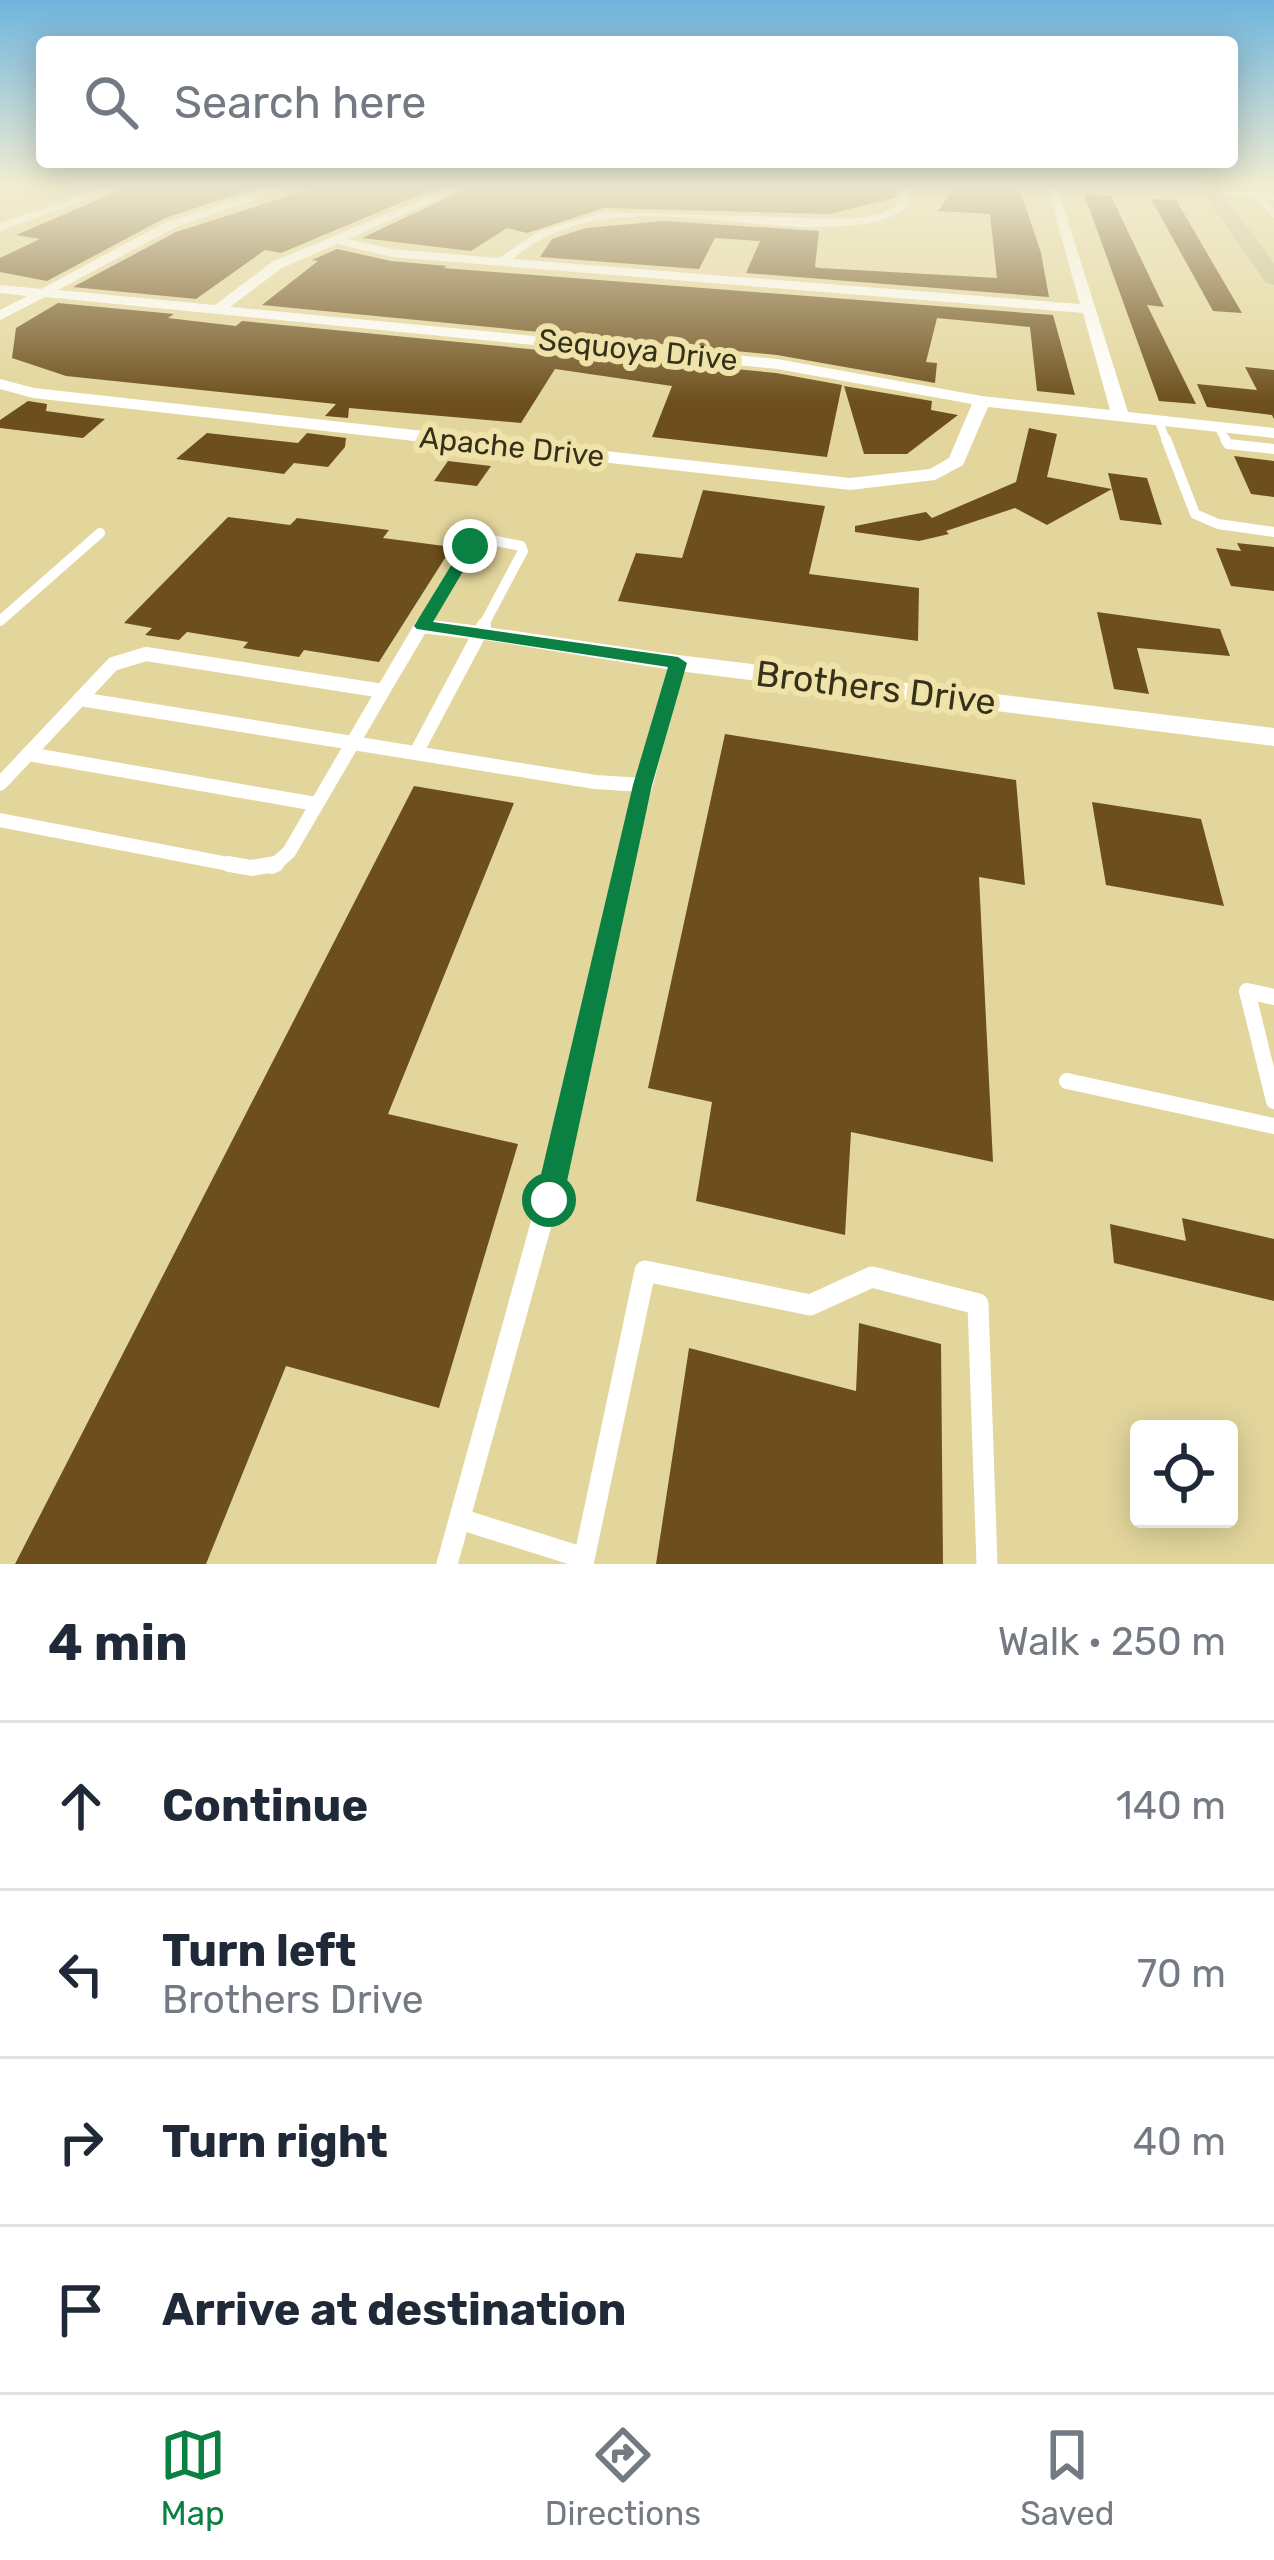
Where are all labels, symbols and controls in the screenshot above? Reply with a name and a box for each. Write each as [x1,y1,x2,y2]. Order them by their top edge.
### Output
search box [36,36,1238,168]
icon: search [78,69,144,135]
text: Search here [174,76,426,129]
street label: Sequoya Drive [537,322,739,378]
street label: Apache Drive [418,419,606,475]
route end [443,519,497,573]
street label: Brothers Drive [753,651,998,724]
route start [522,1173,576,1227]
map controls [1130,1420,1238,1528]
button: locate [1130,1420,1238,1528]
text: 4 min [48,1612,188,1673]
text: Walk · 250 m [998,1619,1226,1665]
icon: ahead [48,1773,114,1839]
text: Continue [162,1779,368,1832]
text: 140 m [1116,1783,1226,1829]
text: Turn left [162,1924,356,1977]
icon: left [48,1941,114,2007]
text: 70 m [1137,1951,1226,1997]
text: Brothers Drive [162,1977,424,2023]
icon: right [48,2109,114,2175]
text: Turn right [162,2115,388,2168]
text: 40 m [1133,2119,1226,2165]
icon: arrive [48,2277,114,2343]
text: Arrive at destination [162,2283,627,2336]
tab: Map [160,2422,226,2533]
tab: Directions [545,2422,701,2533]
tab: Saved [1020,2422,1114,2533]

